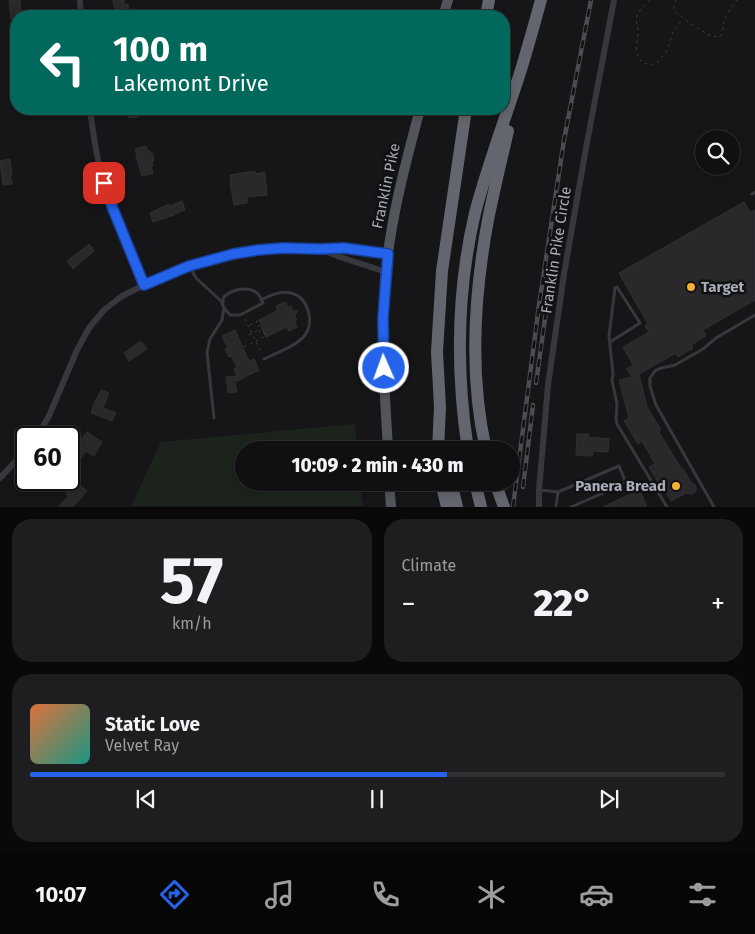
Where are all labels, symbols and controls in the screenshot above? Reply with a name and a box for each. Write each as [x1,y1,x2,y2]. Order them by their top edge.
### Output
text: 100 m [113,28,208,70]
icon: left [30,30,95,95]
text: Lakemont Drive [113,70,269,97]
map controls [695,130,740,175]
button: search [695,130,740,175]
street label: Franklin Pike [368,142,404,230]
pin [83,162,125,204]
icon: arrive [90,169,118,197]
street label: Franklin Pike Circle [537,185,575,315]
place label: Target [701,278,745,296]
marker: Target [685,281,697,293]
position arrow [357,341,409,393]
speed limit sign: 60 [15,426,80,491]
text: 10:09 · 2 min · 430 m [292,454,464,477]
place label: Panera Bread [575,477,666,495]
marker: Panera Bread [670,480,682,492]
text: 57 [160,542,223,620]
text: Climate [402,556,456,575]
text: 22° [534,580,593,626]
text: − [402,587,416,620]
text: + [711,587,725,620]
text: km/h [172,614,212,633]
text: Static Love [105,713,200,736]
text: Velvet Ray [105,736,179,755]
icon: previous [132,785,160,813]
icon: pause [363,785,391,813]
icon: next [595,785,623,813]
icon: directions [157,877,192,912]
icon: music [262,877,297,912]
icon: phone [368,877,403,912]
icon: climate [474,877,509,912]
icon: car [579,877,614,912]
icon: filters [685,877,720,912]
text: 10:07 [35,881,86,908]

